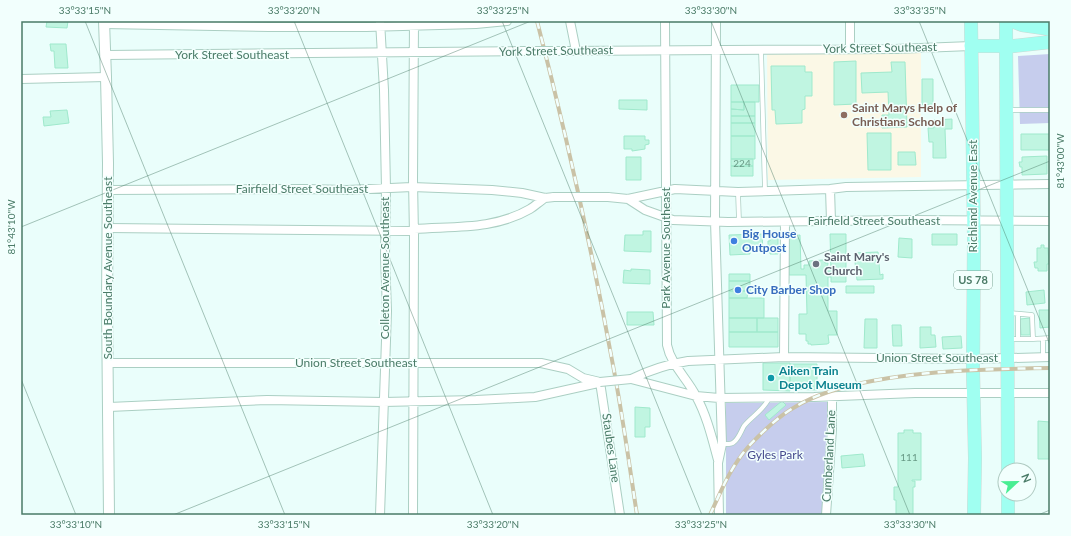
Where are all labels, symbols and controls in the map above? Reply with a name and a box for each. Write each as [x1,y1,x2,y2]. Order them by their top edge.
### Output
text: 33°33'15"N [59,4,111,16]
text: 33°33'20"N [268,4,320,16]
text: 33°33'25"N [477,4,529,16]
text: 33°33'30"N [685,4,737,16]
text: 33°33'35"N [894,4,946,16]
street label: York Street Southeast [823,39,938,56]
street label: York Street Southeast [499,42,614,59]
street label: York Street Southeast [175,47,290,62]
place label: Saint Marys Help of Christians School [852,100,958,129]
marker: Saint Marys Help of Christians School [839,110,849,120]
text: 81°43'00"W [1054,133,1066,189]
street label: Richland Avenue East [965,139,980,252]
house number: 224 [733,157,751,169]
street label: South Boundary Avenue Southeast [100,176,115,360]
street label: Fairfield Street Southeast [236,181,369,196]
street label: Park Avenue Southeast [658,186,673,309]
street label: Colleton Avenue Southeast [377,196,392,339]
text: 81°43'10"W [5,199,17,255]
street label: Fairfield Street Southeast [808,213,941,228]
place label: Big House Outpost [742,226,797,255]
marker: Big House Outpost [729,236,739,246]
place label: Saint Mary's Church [824,249,889,278]
marker: Saint Mary's Church [811,259,821,269]
road number: US 78 [954,271,992,289]
place label: City Barber Shop [746,282,836,297]
marker: City Barber Shop [733,285,743,295]
street label: Union Street Southeast [876,350,999,365]
street label: Union Street Southeast [295,355,418,370]
place label: Aiken Train Depot Museum [778,363,862,392]
marker: Aiken Train Depot Museum [766,373,776,383]
street label: Cumberland Lane [819,409,838,502]
street label: Staubes Lane [599,412,624,483]
park label: Gyles Park [747,447,804,462]
house number: 111 [900,451,918,463]
north arrow [997,462,1037,502]
text: N [1019,472,1034,484]
text: 33°33'10"N [50,518,102,530]
text: 33°33'15"N [258,518,310,530]
text: 33°33'20"N [467,518,519,530]
text: 33°33'25"N [675,518,727,530]
text: 33°33'30"N [884,518,936,530]

